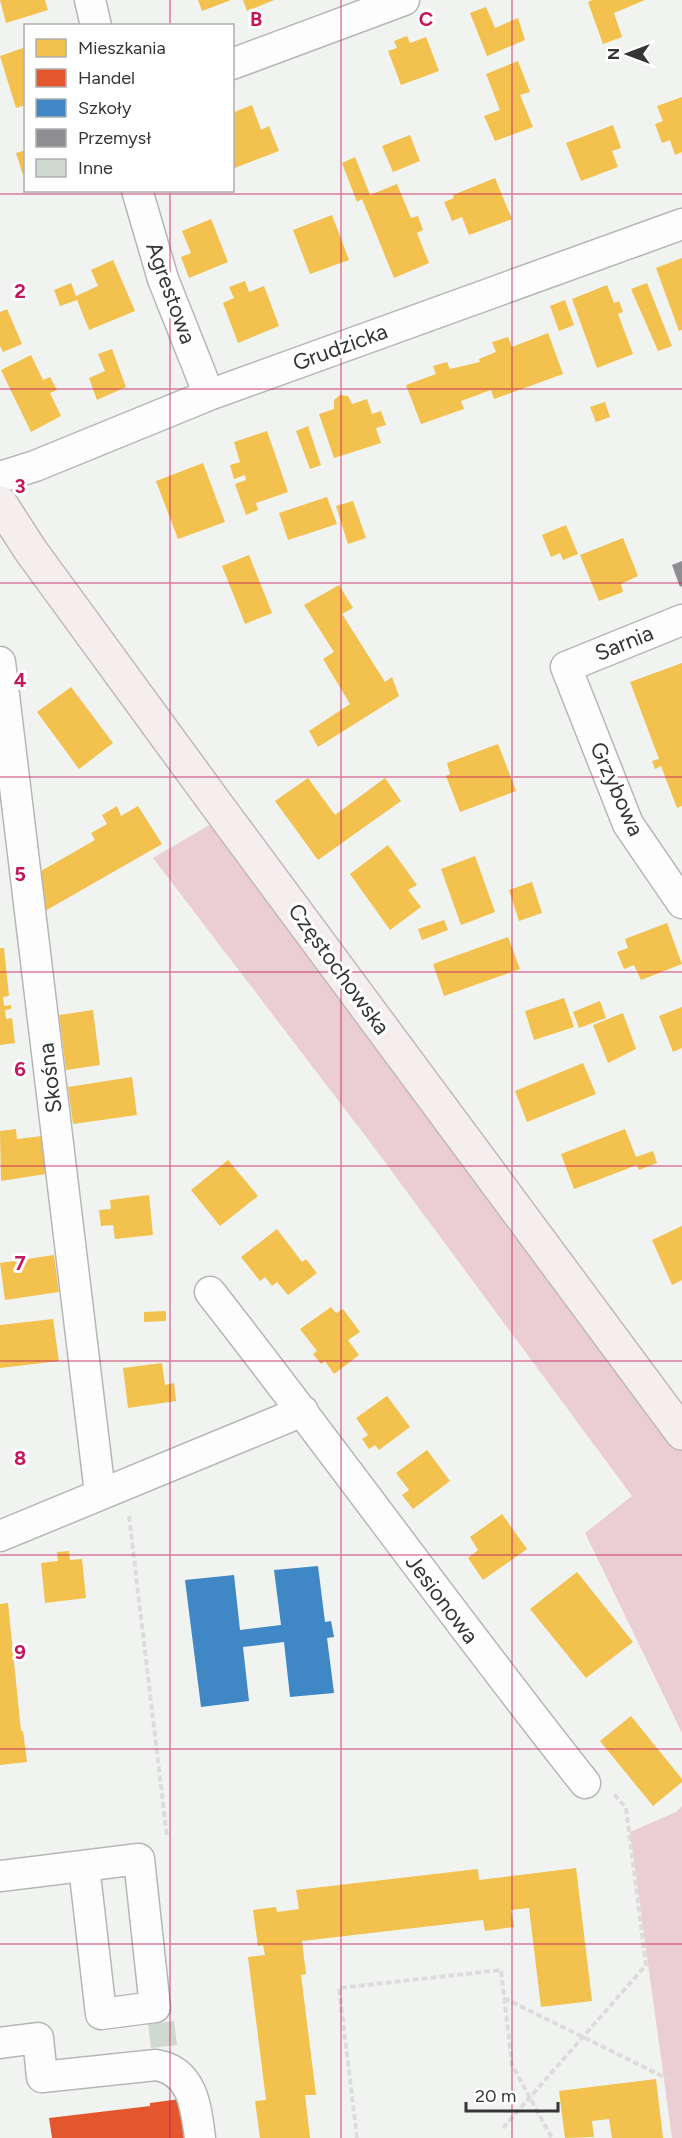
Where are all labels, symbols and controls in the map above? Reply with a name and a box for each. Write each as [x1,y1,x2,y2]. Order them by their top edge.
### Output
text: B [250,7,262,31]
text: C [419,7,433,31]
legend [24,24,234,192]
north arrow [598,24,658,84]
text: Mieszkania [78,37,166,59]
text: N [604,48,623,60]
text: Handel [78,67,135,89]
text: Szkoły [78,97,132,119]
text: Przemysł [78,127,151,149]
text: Inne [78,157,113,179]
street label: Agrestowa [140,238,202,348]
text: 2 [14,279,26,303]
street label: Grudzicka [289,317,391,377]
text: 3 [14,474,26,498]
street label: Sarnia [591,619,657,667]
text: 4 [14,668,27,692]
street label: Grzybowa [584,738,650,840]
text: 5 [14,862,26,886]
street label: Częstochowska [282,898,396,1040]
street label: Skośna [32,1041,68,1115]
text: 6 [14,1057,26,1081]
text: 7 [14,1251,26,1275]
text: 8 [14,1446,26,1470]
street label: Jesionowa [400,1549,484,1649]
text: 9 [14,1640,26,1664]
scale bar [466,2075,558,2113]
text: 20 m [475,2085,516,2107]

